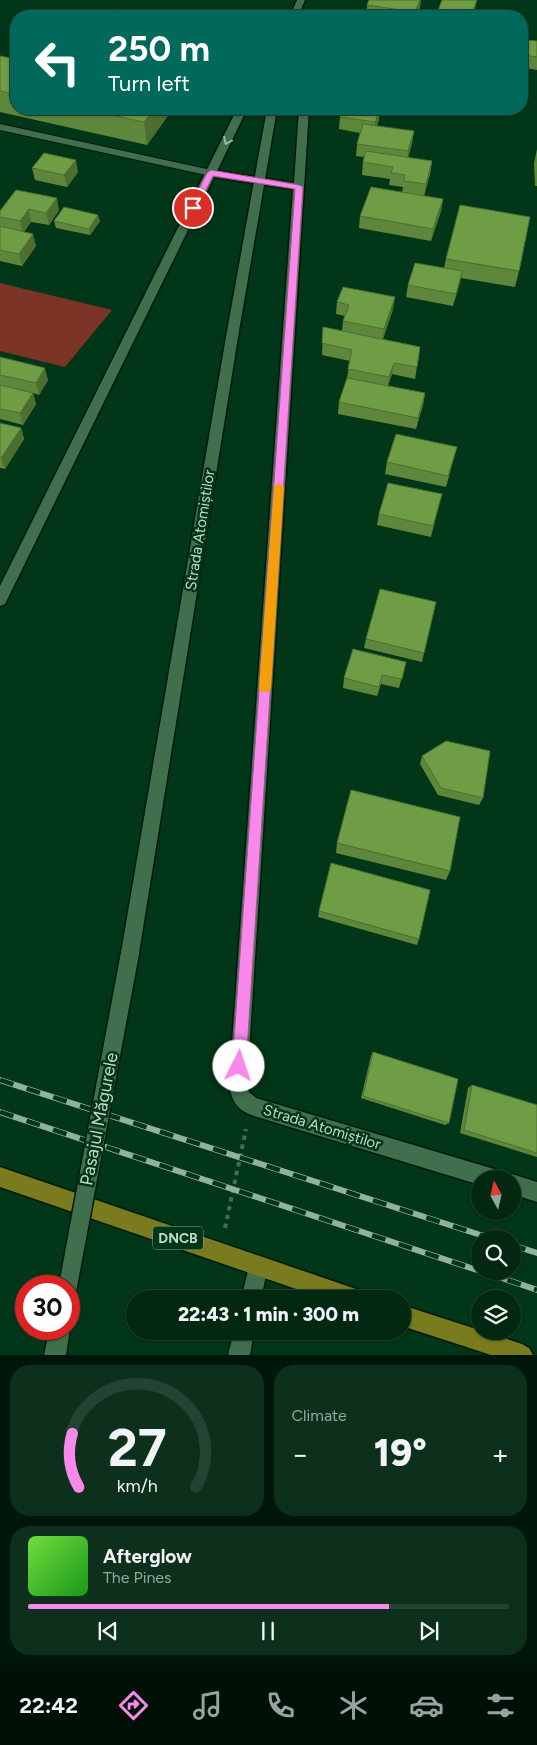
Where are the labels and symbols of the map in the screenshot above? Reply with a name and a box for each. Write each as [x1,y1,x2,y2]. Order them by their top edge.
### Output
one-way arrow [223,136,233,145]
pin [172,187,214,229]
street label: Strada Atomiștilor [182,468,218,592]
position arrow [212,1039,264,1091]
street label: Pasajul Măgurele [75,1050,123,1187]
street label: Strada Atomiștilor [261,1101,383,1153]
north arrow [471,1170,521,1220]
road number: DNCB [153,1226,203,1250]
speed limit sign: 30 [15,1275,80,1340]

